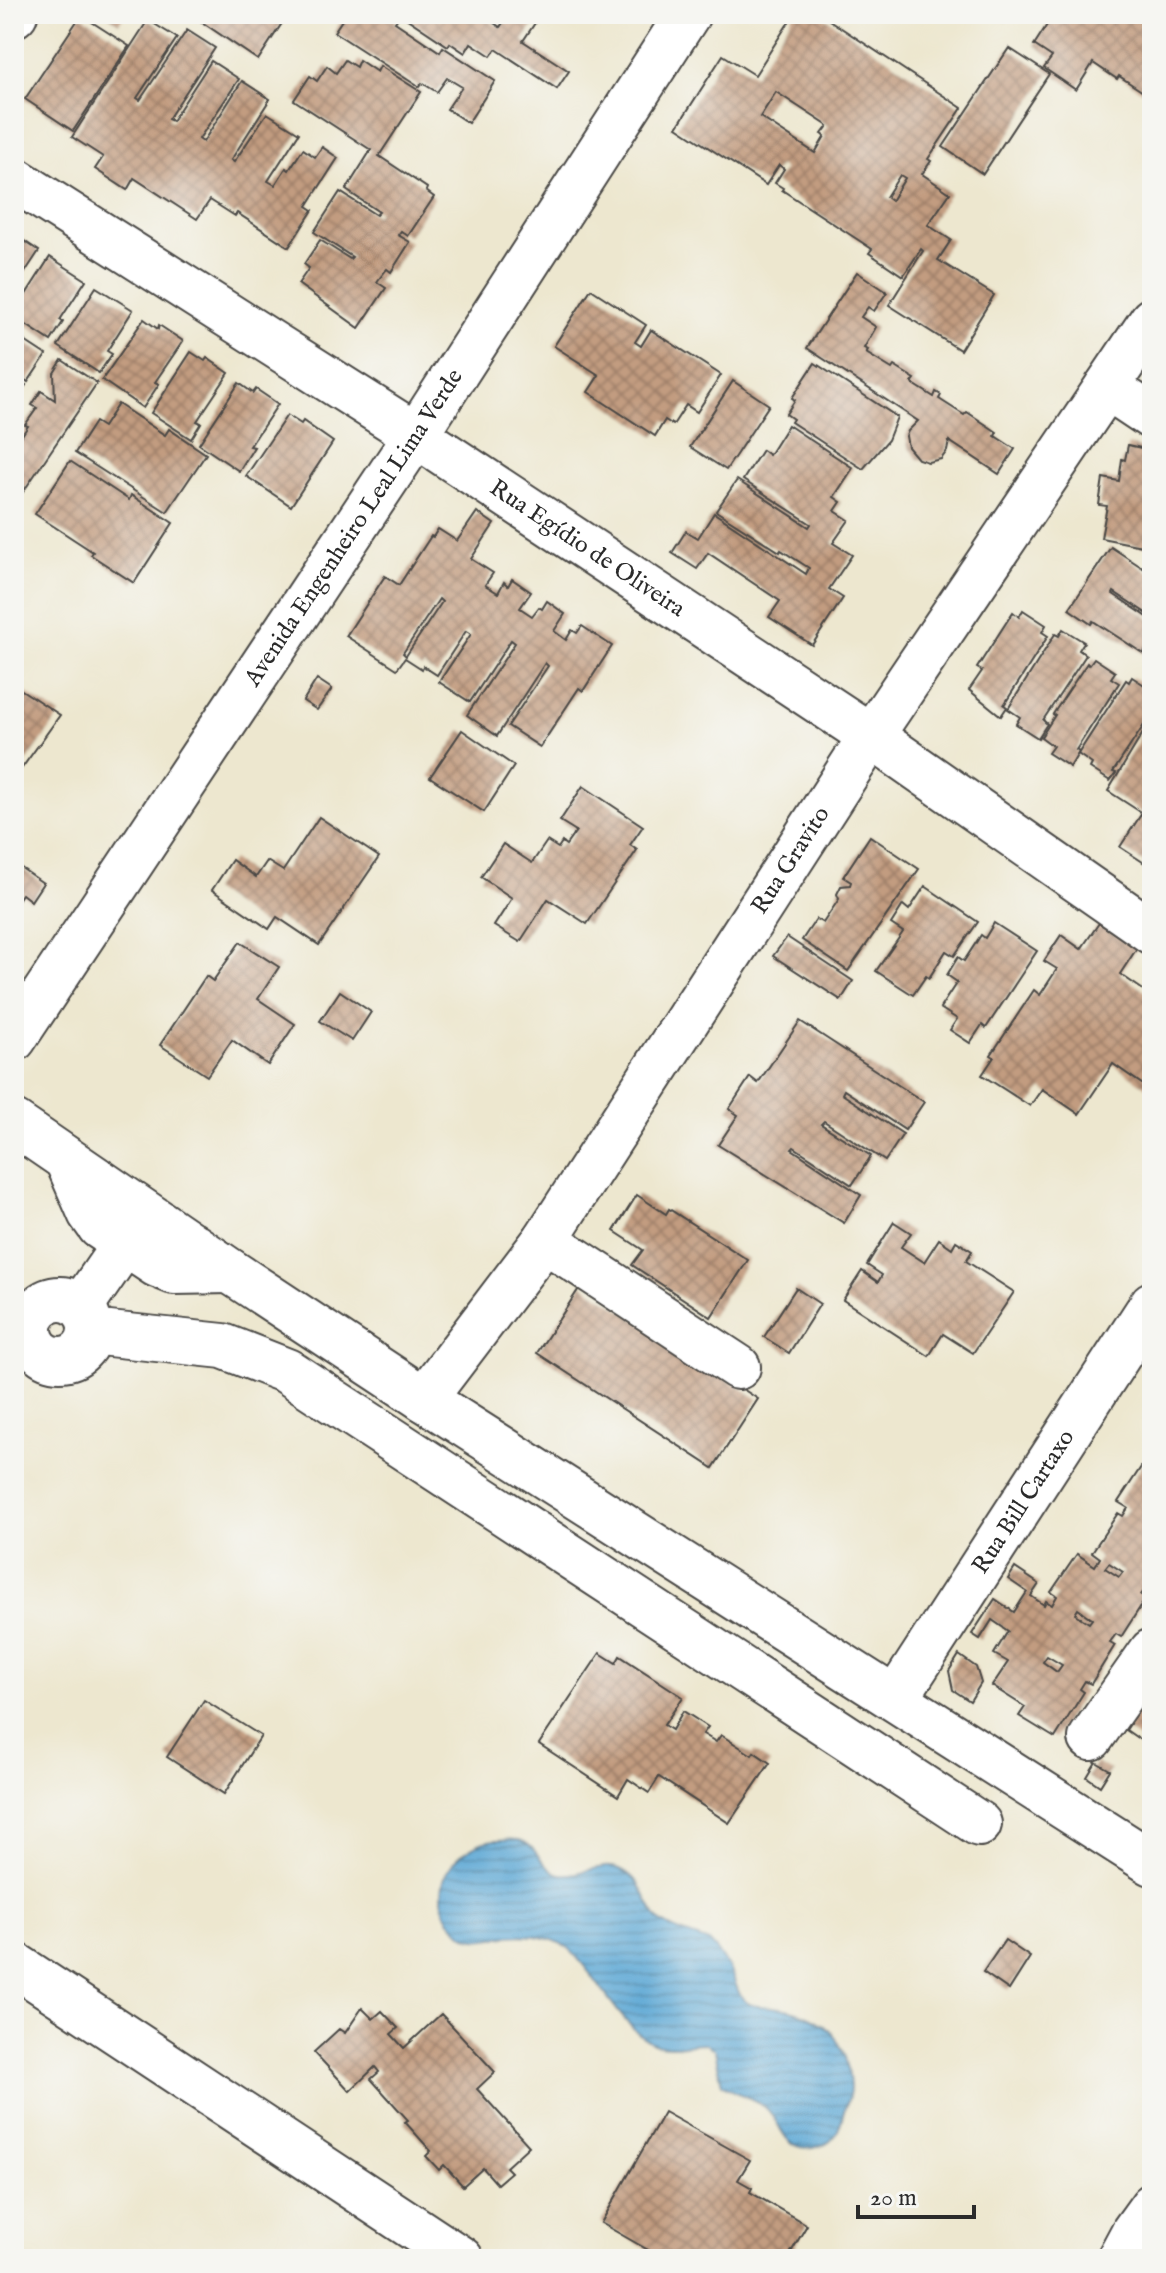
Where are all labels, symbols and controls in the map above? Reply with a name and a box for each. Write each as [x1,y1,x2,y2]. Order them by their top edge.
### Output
street label: Avenida Engenheiro Leal Lima Verde [237,363,470,693]
street label: Rua Egídio de Oliveira [483,472,692,625]
street label: Rua Gravito [744,800,837,920]
street label: Rua Bill Cartaxo [965,1424,1082,1580]
scale bar [858,2169,974,2219]
text: 20 m [870,2183,917,2214]

